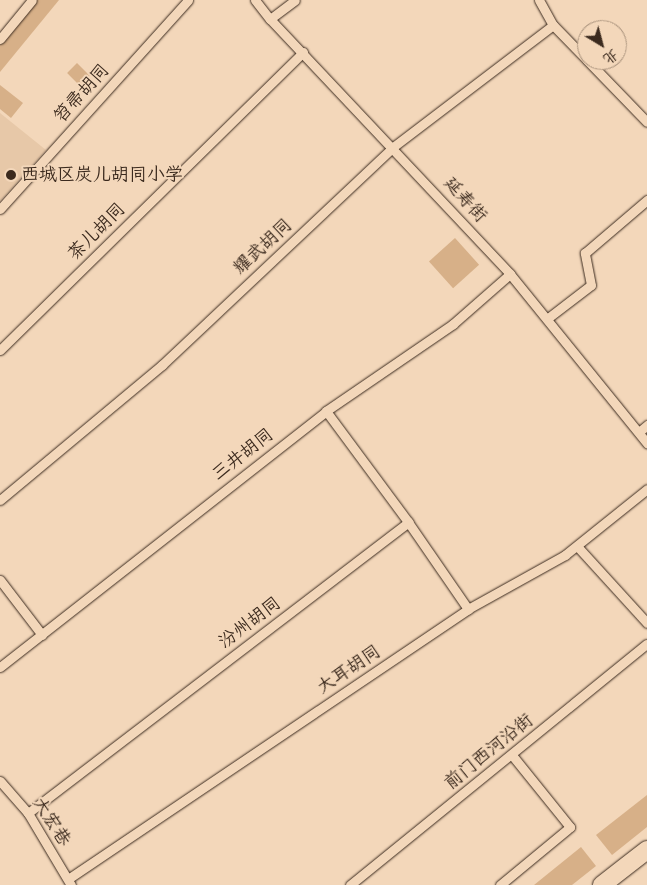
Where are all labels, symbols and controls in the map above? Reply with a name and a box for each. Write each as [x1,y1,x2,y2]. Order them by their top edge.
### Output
north arrow [577,20,627,70]
text: 北 [599,44,622,68]
street label: 笤帚胡同 [50,60,114,128]
place label: 西城区炭儿胡同小学 [21,164,183,186]
marker: 西城区炭儿胡同小学 [5,169,17,181]
street label: 延寿街 [439,173,491,227]
street label: 茶儿胡同 [64,199,130,265]
street label: 耀武胡同 [229,215,297,279]
street label: 三井胡同 [208,424,278,486]
street label: 汾州胡同 [215,593,285,653]
street label: 大耳胡同 [313,641,385,699]
street label: 前门西河沿街 [440,710,538,794]
street label: 大宏巷 [27,793,75,851]

